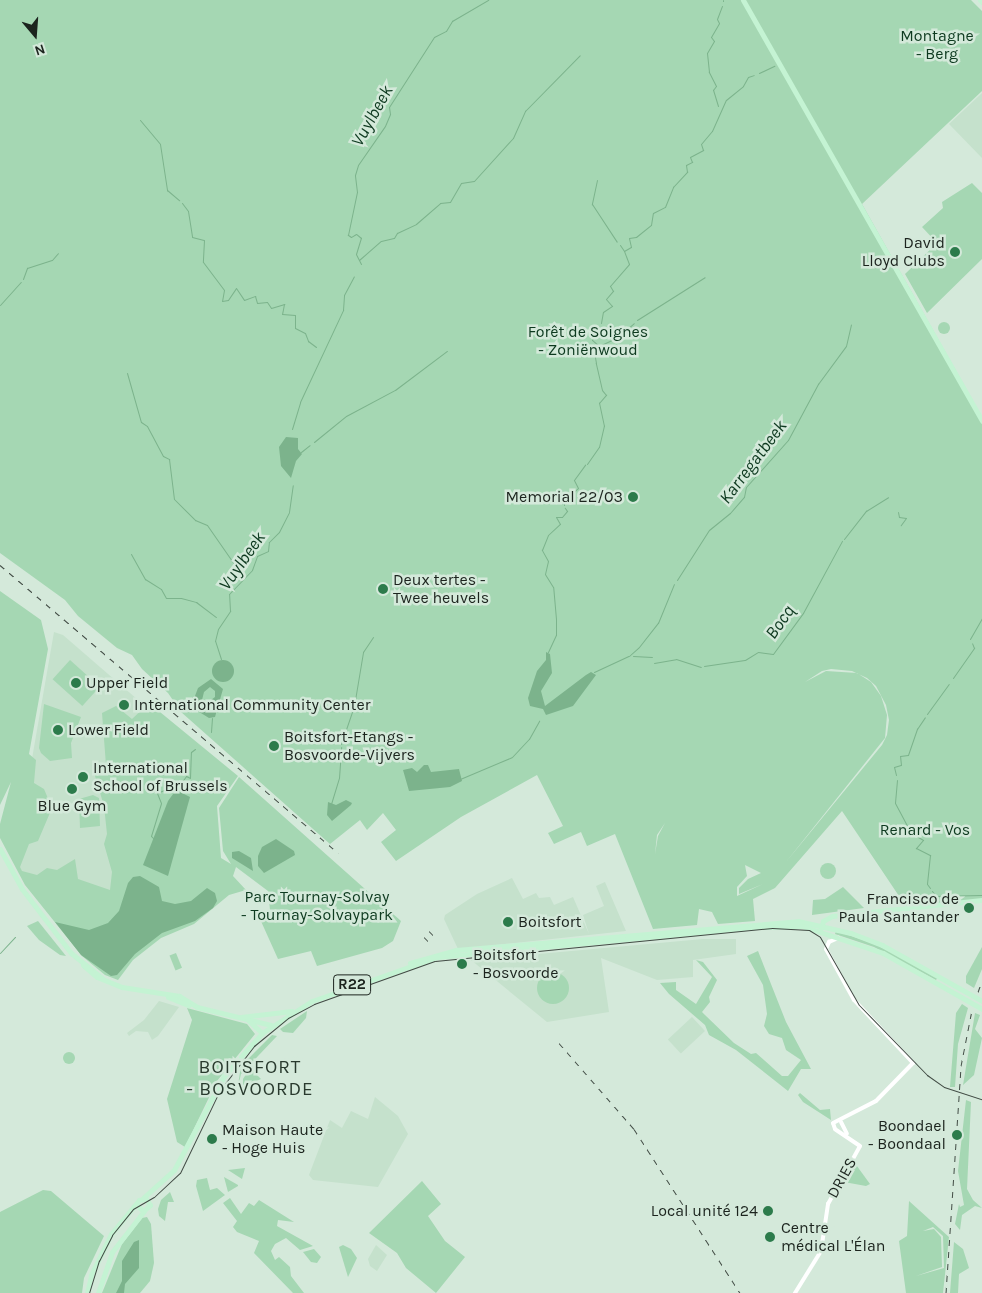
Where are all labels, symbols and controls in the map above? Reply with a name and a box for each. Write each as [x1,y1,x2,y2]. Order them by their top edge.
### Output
north arrow [10,10,60,60]
park label: Montagne - Berg [900,26,974,64]
text: N [32,40,47,59]
water label: Vuylbeek [346,82,398,150]
place label: David Lloyd Clubs [862,233,945,271]
marker: David Lloyd Clubs [949,246,961,258]
park label: Forêt de Soignes - Zoniënwoud [528,322,648,360]
water label: Karregatbeek [715,416,791,508]
place label: Memorial 22/03 [505,487,623,507]
marker: Memorial 22/03 [627,491,639,503]
water label: Vuylbeek [214,528,270,594]
place label: Deux tertes - Twee heuvels [393,570,489,608]
marker: Deux tertes - Twee heuvels [377,583,389,595]
water label: Bocq [761,601,799,643]
place label: Upper Field [86,673,168,693]
marker: Upper Field [70,677,82,689]
place label: International Community Center [134,695,370,715]
marker: International Community Center [118,699,130,711]
place label: Lower Field [68,720,149,740]
marker: Lower Field [52,724,64,736]
place label: Boitsfort-Etangs - Bosvoorde-Vijvers [284,727,415,765]
marker: Boitsfort-Etangs - Bosvoorde-Vijvers [268,740,280,752]
place label: International School of Brussels [93,758,228,796]
marker: International School of Brussels [77,771,89,783]
marker: Blue Gym [66,783,78,795]
place label: Blue Gym [38,796,106,816]
park label: Renard - Vos [880,820,970,840]
park label: Parc Tournay-Solvay - Tournay-Solvaypark [241,887,393,925]
place label: Francisco de Paula Santander [838,889,959,927]
marker: Francisco de Paula Santander [963,902,975,914]
place label: Boitsfort [518,912,581,932]
marker: Boitsfort [502,916,514,928]
place label: Boitsfort - Bosvoorde [473,945,558,983]
marker: Boitsfort - Bosvoorde [455,957,469,971]
road number: R22 [332,972,372,998]
district label: BOITSFORT - BOSVOORDE [185,1057,315,1101]
place label: Boondael - Boondaal [868,1116,946,1154]
place label: Maison Haute - Hoge Huis [222,1120,323,1158]
marker: Boondael - Boondaal [950,1128,964,1142]
marker: Maison Haute - Hoge Huis [206,1133,218,1145]
street label: DRIES [823,1154,861,1202]
place label: Local unité 124 [651,1201,758,1221]
marker: Local unité 124 [762,1205,774,1217]
place label: Centre médical L'Élan [781,1218,885,1256]
marker: Centre médical L'Élan [763,1230,777,1244]

